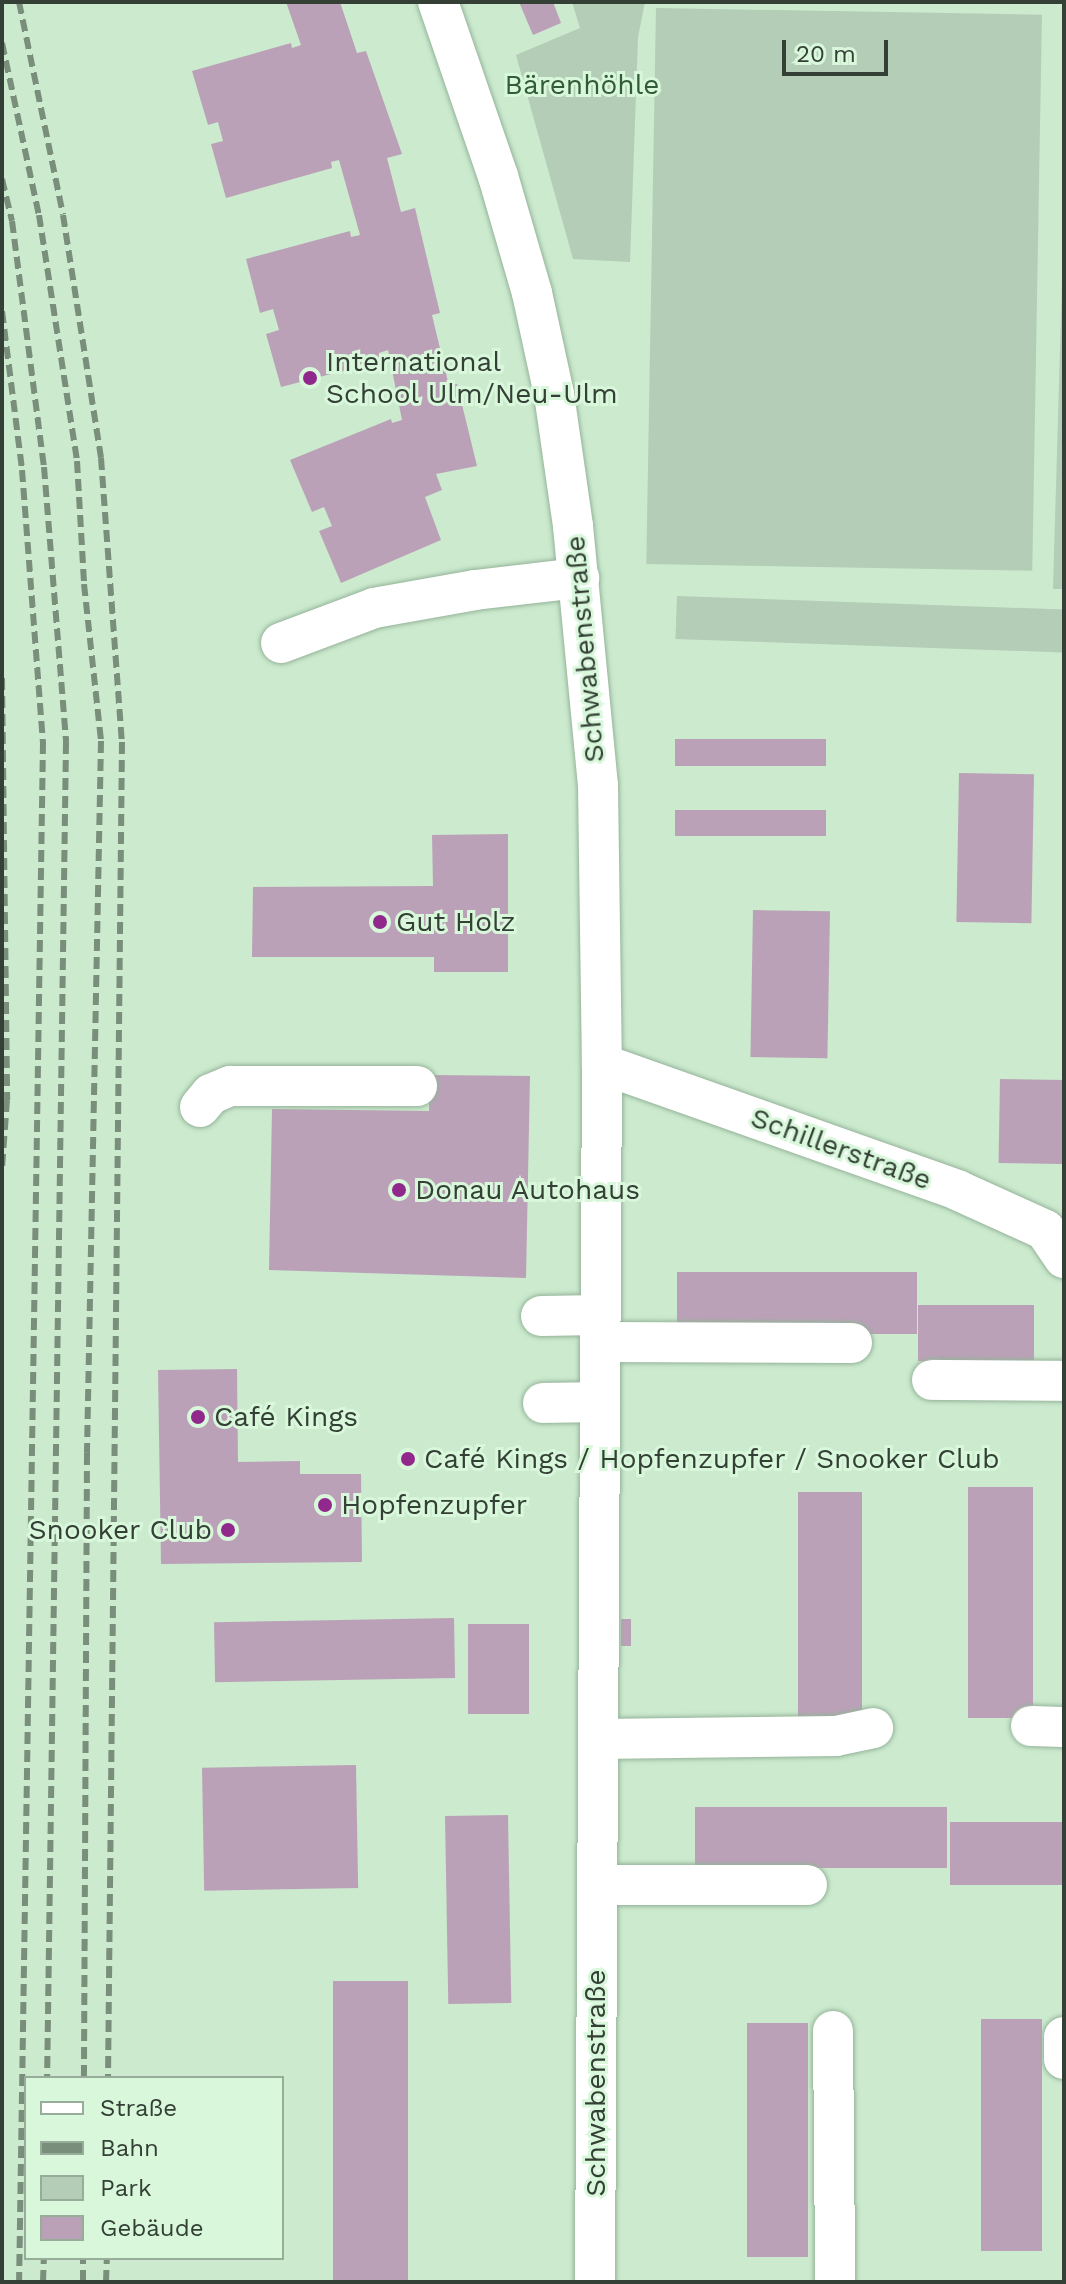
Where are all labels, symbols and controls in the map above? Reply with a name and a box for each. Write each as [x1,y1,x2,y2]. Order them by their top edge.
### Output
scale bar [786,24,892,74]
text: 20 m [796,40,856,68]
park label: Bärenhöhle [505,68,659,102]
place label: International School Ulm/Neu-Ulm [326,345,619,411]
marker: International School Ulm/Neu-Ulm [301,369,319,387]
street label: Schwabenstraße [558,534,612,764]
place label: Gut Holz [396,905,515,939]
marker: Gut Holz [371,913,389,931]
street label: Schillerstraße [746,1101,936,1197]
place label: Donau Autohaus [415,1173,641,1207]
marker: Donau Autohaus [390,1181,408,1199]
place label: Café Kings [214,1400,358,1434]
marker: Café Kings [189,1408,207,1426]
place label: Café Kings / Hopfenzupfer / Snooker Club [424,1442,1001,1476]
marker: Café Kings / Hopfenzupfer / Snooker Club [399,1450,417,1468]
place label: Hopfenzupfer [341,1488,527,1522]
marker: Hopfenzupfer [316,1496,334,1514]
place label: Snooker Club [28,1513,212,1547]
marker: Snooker Club [219,1521,237,1539]
street label: Schwabenstraße [579,1969,613,2197]
legend [24,2076,284,2260]
text: Straße [100,2094,177,2122]
text: Bahn [100,2134,159,2162]
text: Park [100,2174,152,2202]
text: Gebäude [100,2214,204,2242]

